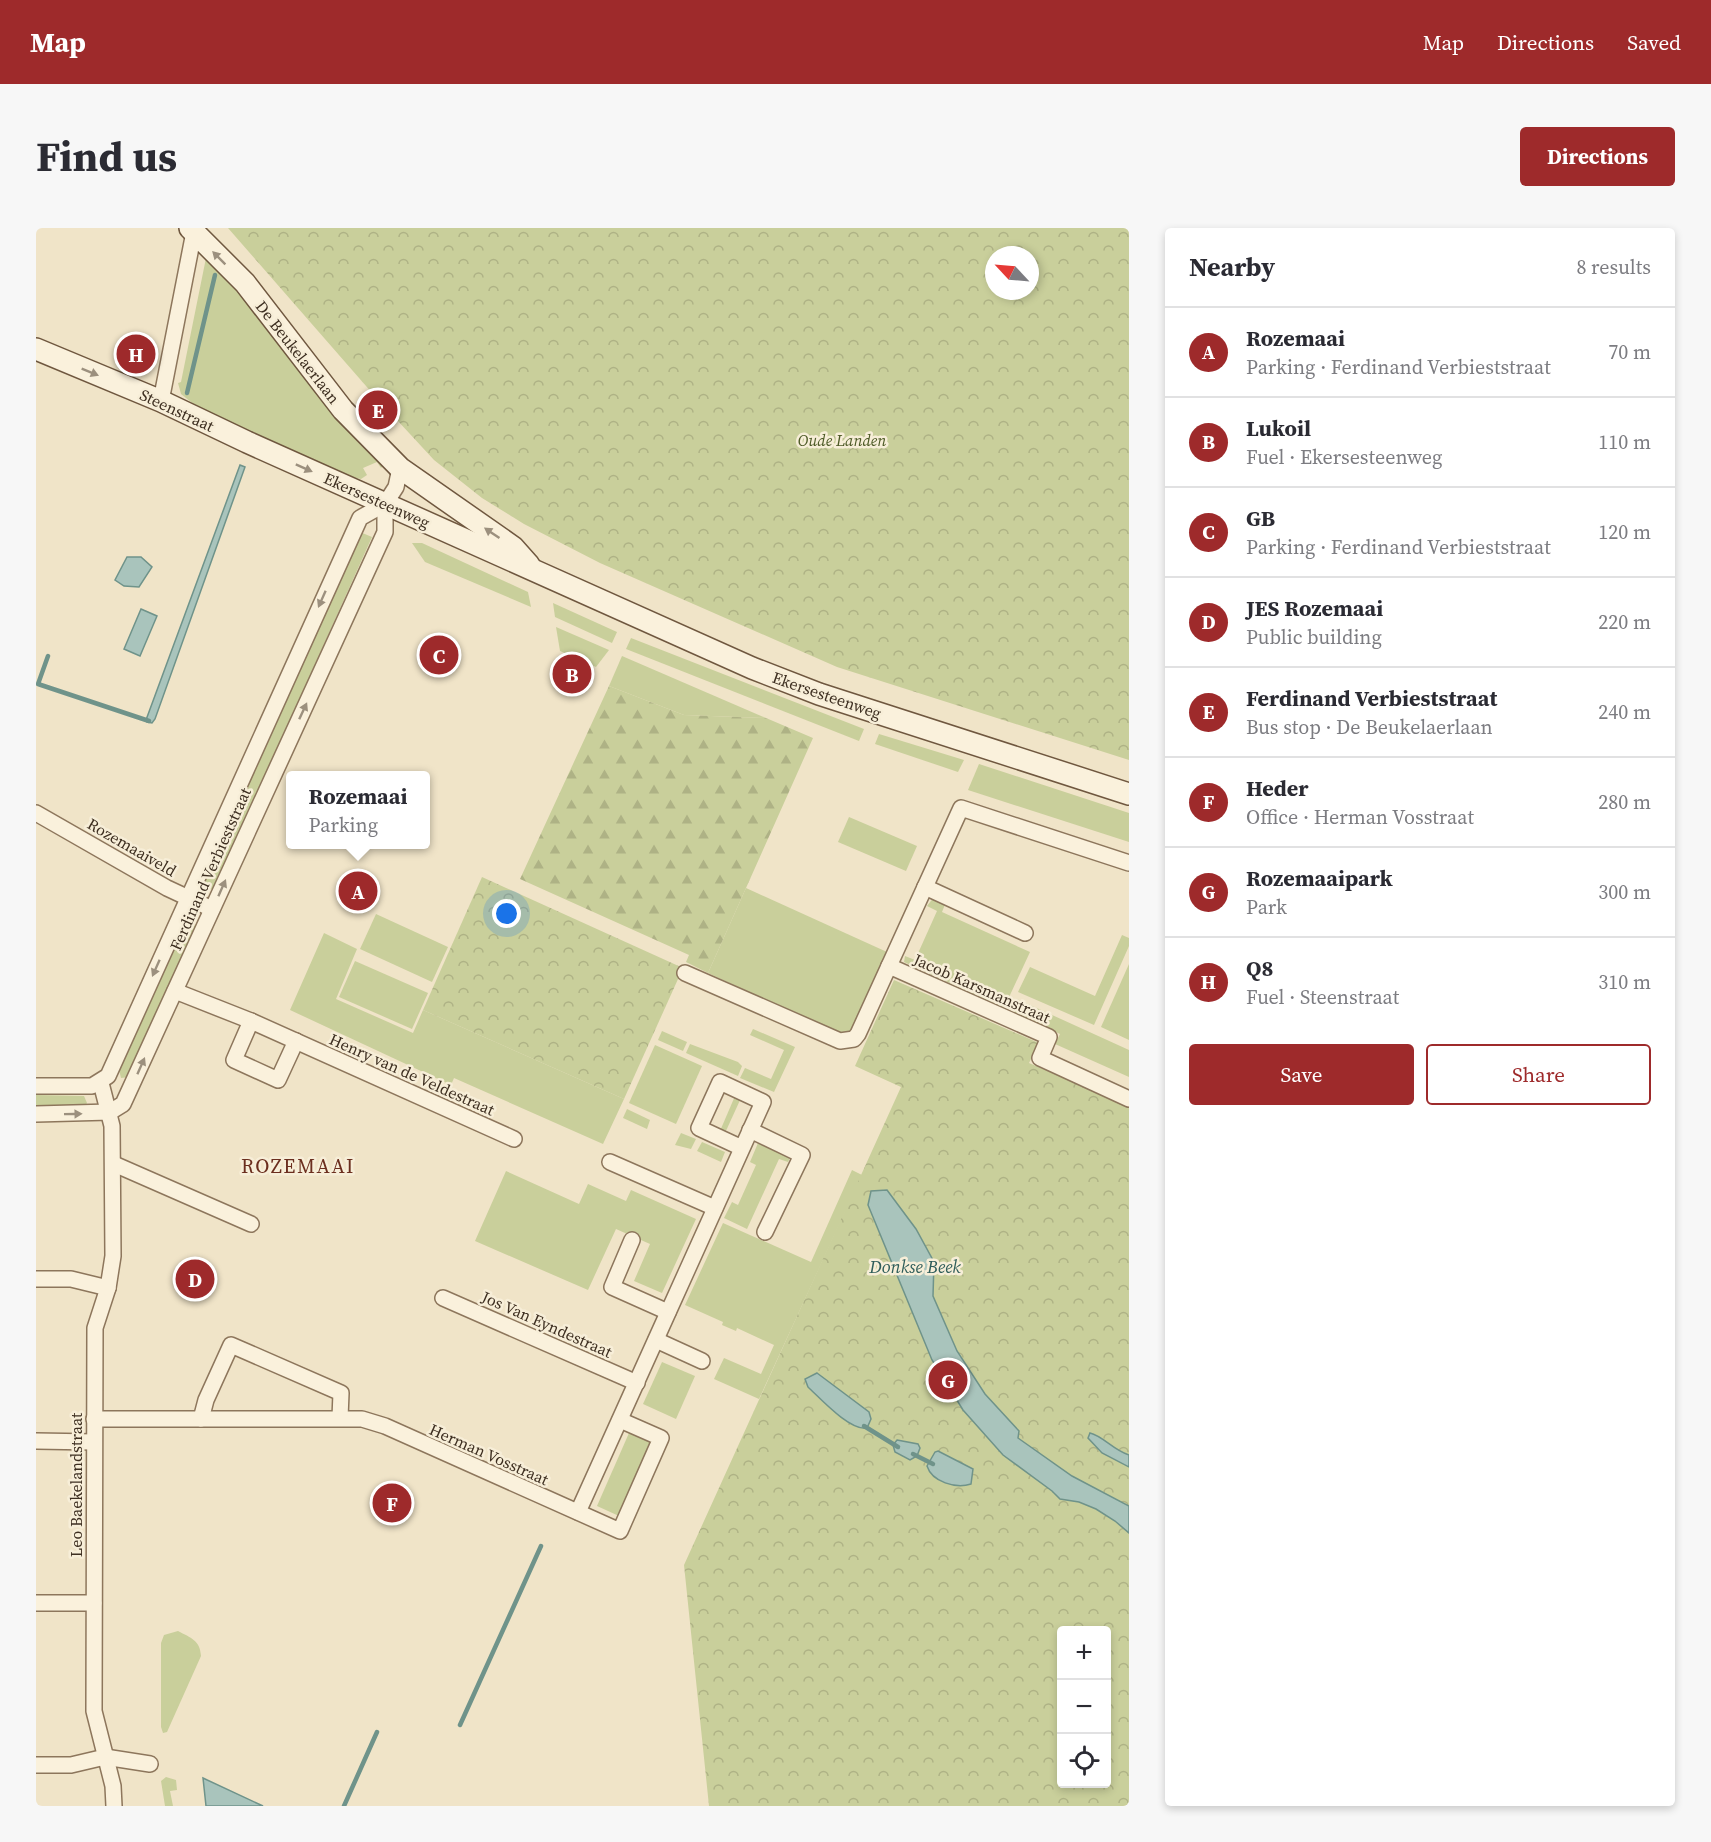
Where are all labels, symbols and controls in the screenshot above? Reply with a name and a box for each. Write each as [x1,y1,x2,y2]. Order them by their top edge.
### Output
text: Map [30,23,86,61]
text: Map [1423,28,1464,57]
text: Directions [1497,28,1594,57]
text: Saved [1627,28,1681,57]
text: Find us [36,127,177,185]
button: Directions [1520,127,1675,186]
north arrow [985,246,1039,300]
text: Nearby [1189,249,1275,285]
one-way arrow [213,251,227,265]
text: 8 results [1576,253,1651,281]
street label: De Beukelaerlaan [251,296,345,408]
text: Rozemaai [1246,323,1345,353]
pin: H [116,332,156,376]
text: A [1202,338,1215,366]
text: 70 m [1608,338,1651,366]
text: Parking · Ferdinand Verbieststraat [1246,353,1551,381]
one-way arrow [81,368,99,377]
street label: Steenstraat [136,383,218,437]
pin: E [358,388,398,432]
text: Lukoil [1246,413,1311,443]
text: B [1202,428,1215,456]
text: 110 m [1598,428,1651,456]
park label: Oude Landen [798,429,886,451]
text: Fuel · Ekersesteenweg [1246,443,1442,471]
one-way arrow [296,463,314,473]
street label: Ekersesteenweg [320,467,434,533]
text: GB [1246,503,1275,533]
text: C [1202,518,1215,546]
text: 120 m [1598,518,1651,546]
one-way arrow [484,527,501,538]
text: Parking · Ferdinand Verbieststraat [1246,533,1551,561]
one-way arrow [318,591,327,608]
text: JES Rozemaai [1246,593,1383,623]
text: D [1201,608,1216,636]
text: 220 m [1598,608,1651,636]
text: Public building [1246,623,1382,651]
pin: C [420,632,458,678]
pin: B [552,652,592,696]
street label: Ekersesteenweg [770,666,884,724]
text: Ferdinand Verbieststraat [1246,683,1497,713]
text: E [1203,698,1214,726]
text: 240 m [1598,698,1651,726]
one-way arrow [298,702,307,719]
text: Bus stop · De Beukelaerlaan [1246,713,1493,741]
popup [286,771,430,849]
text: Heder [1246,773,1308,803]
text: Rozemaai [309,781,407,811]
street label: Ferdinand Verbieststraat [164,783,256,954]
text: F [1203,788,1214,816]
text: 280 m [1598,788,1651,816]
text: Office · Herman Vosstraat [1246,803,1474,831]
text: Parking [309,811,378,839]
street label: Rozemaaiveld [83,813,181,881]
text: Rozemaaipark [1246,863,1393,893]
pin: A [338,868,378,914]
text: G [1202,878,1215,906]
text: 300 m [1598,878,1651,906]
one-way arrow [217,880,226,897]
text: Park [1246,893,1287,921]
your location [492,899,521,928]
street label: Jacob Karsmanstraat [909,948,1055,1028]
text: Q8 [1246,953,1273,983]
one-way arrow [151,960,161,978]
text: H [1201,968,1216,996]
text: 310 m [1598,968,1651,996]
text: Fuel · Steenstraat [1246,983,1399,1011]
street label: Henry van de Veldestraat [326,1028,499,1121]
button: Save [1189,1044,1414,1105]
button: Share [1426,1044,1651,1105]
one-way arrow [137,1057,146,1074]
one-way arrow [63,1109,82,1119]
district label: ROZEMAAI [241,1152,355,1180]
water label: Donkse Beek [868,1254,961,1279]
pin: D [176,1256,214,1302]
street label: Jos Van Eyndestraat [478,1285,616,1363]
pin: G [928,1358,968,1402]
street label: Leo Baekelandstraat [65,1412,87,1557]
street label: Herman Vosstraat [426,1418,553,1490]
pin: F [372,1480,412,1526]
map controls [1057,1626,1111,1788]
button: + [1057,1626,1111,1680]
button: − [1057,1680,1111,1734]
button: locate [1057,1734,1111,1788]

